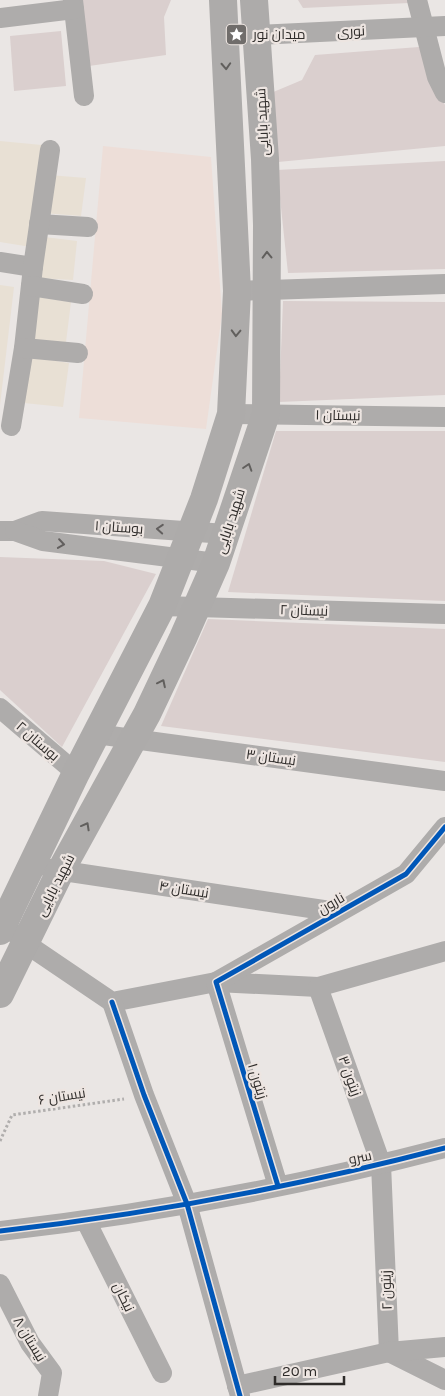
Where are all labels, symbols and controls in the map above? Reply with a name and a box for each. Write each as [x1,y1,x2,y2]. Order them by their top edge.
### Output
place icon: میدان نور [225,22,249,46]
street label: نوری [337,22,365,41]
place label: میدان نور [252,26,306,43]
one-way arrow [221,62,232,70]
street label: شهید بابایی [252,88,273,156]
one-way arrow [262,251,272,258]
one-way arrow [230,330,241,338]
street label: نیستان ۱ [315,407,361,424]
one-way arrow [242,463,252,471]
street label: شهید بابایی [212,486,249,556]
street label: بوستان ۱ [94,517,144,538]
one-way arrow [155,524,163,535]
one-way arrow [58,538,66,549]
street label: نیستان ۲ [280,601,328,620]
one-way arrow [156,679,166,688]
street label: بوستان ۲ [13,718,63,765]
street label: نیستان ۳ [245,746,297,769]
one-way arrow [80,823,90,832]
street label: شهید بابایی [33,851,78,919]
street label: نیستان ۴ [158,877,210,902]
street label: نارون [315,889,348,918]
street label: زیتون ۳ [334,1054,365,1099]
street label: زیتون ۱ [244,1061,271,1101]
street label: نیستان ۶ [37,1084,87,1109]
street label: سرو [347,1147,373,1168]
street label: زیتون ۲ [377,1270,396,1310]
street label: نیکان [109,1280,138,1315]
street label: نیستان ۸ [10,1314,50,1365]
scale bar [275,1354,344,1386]
text: 20 m [282,1362,317,1380]

